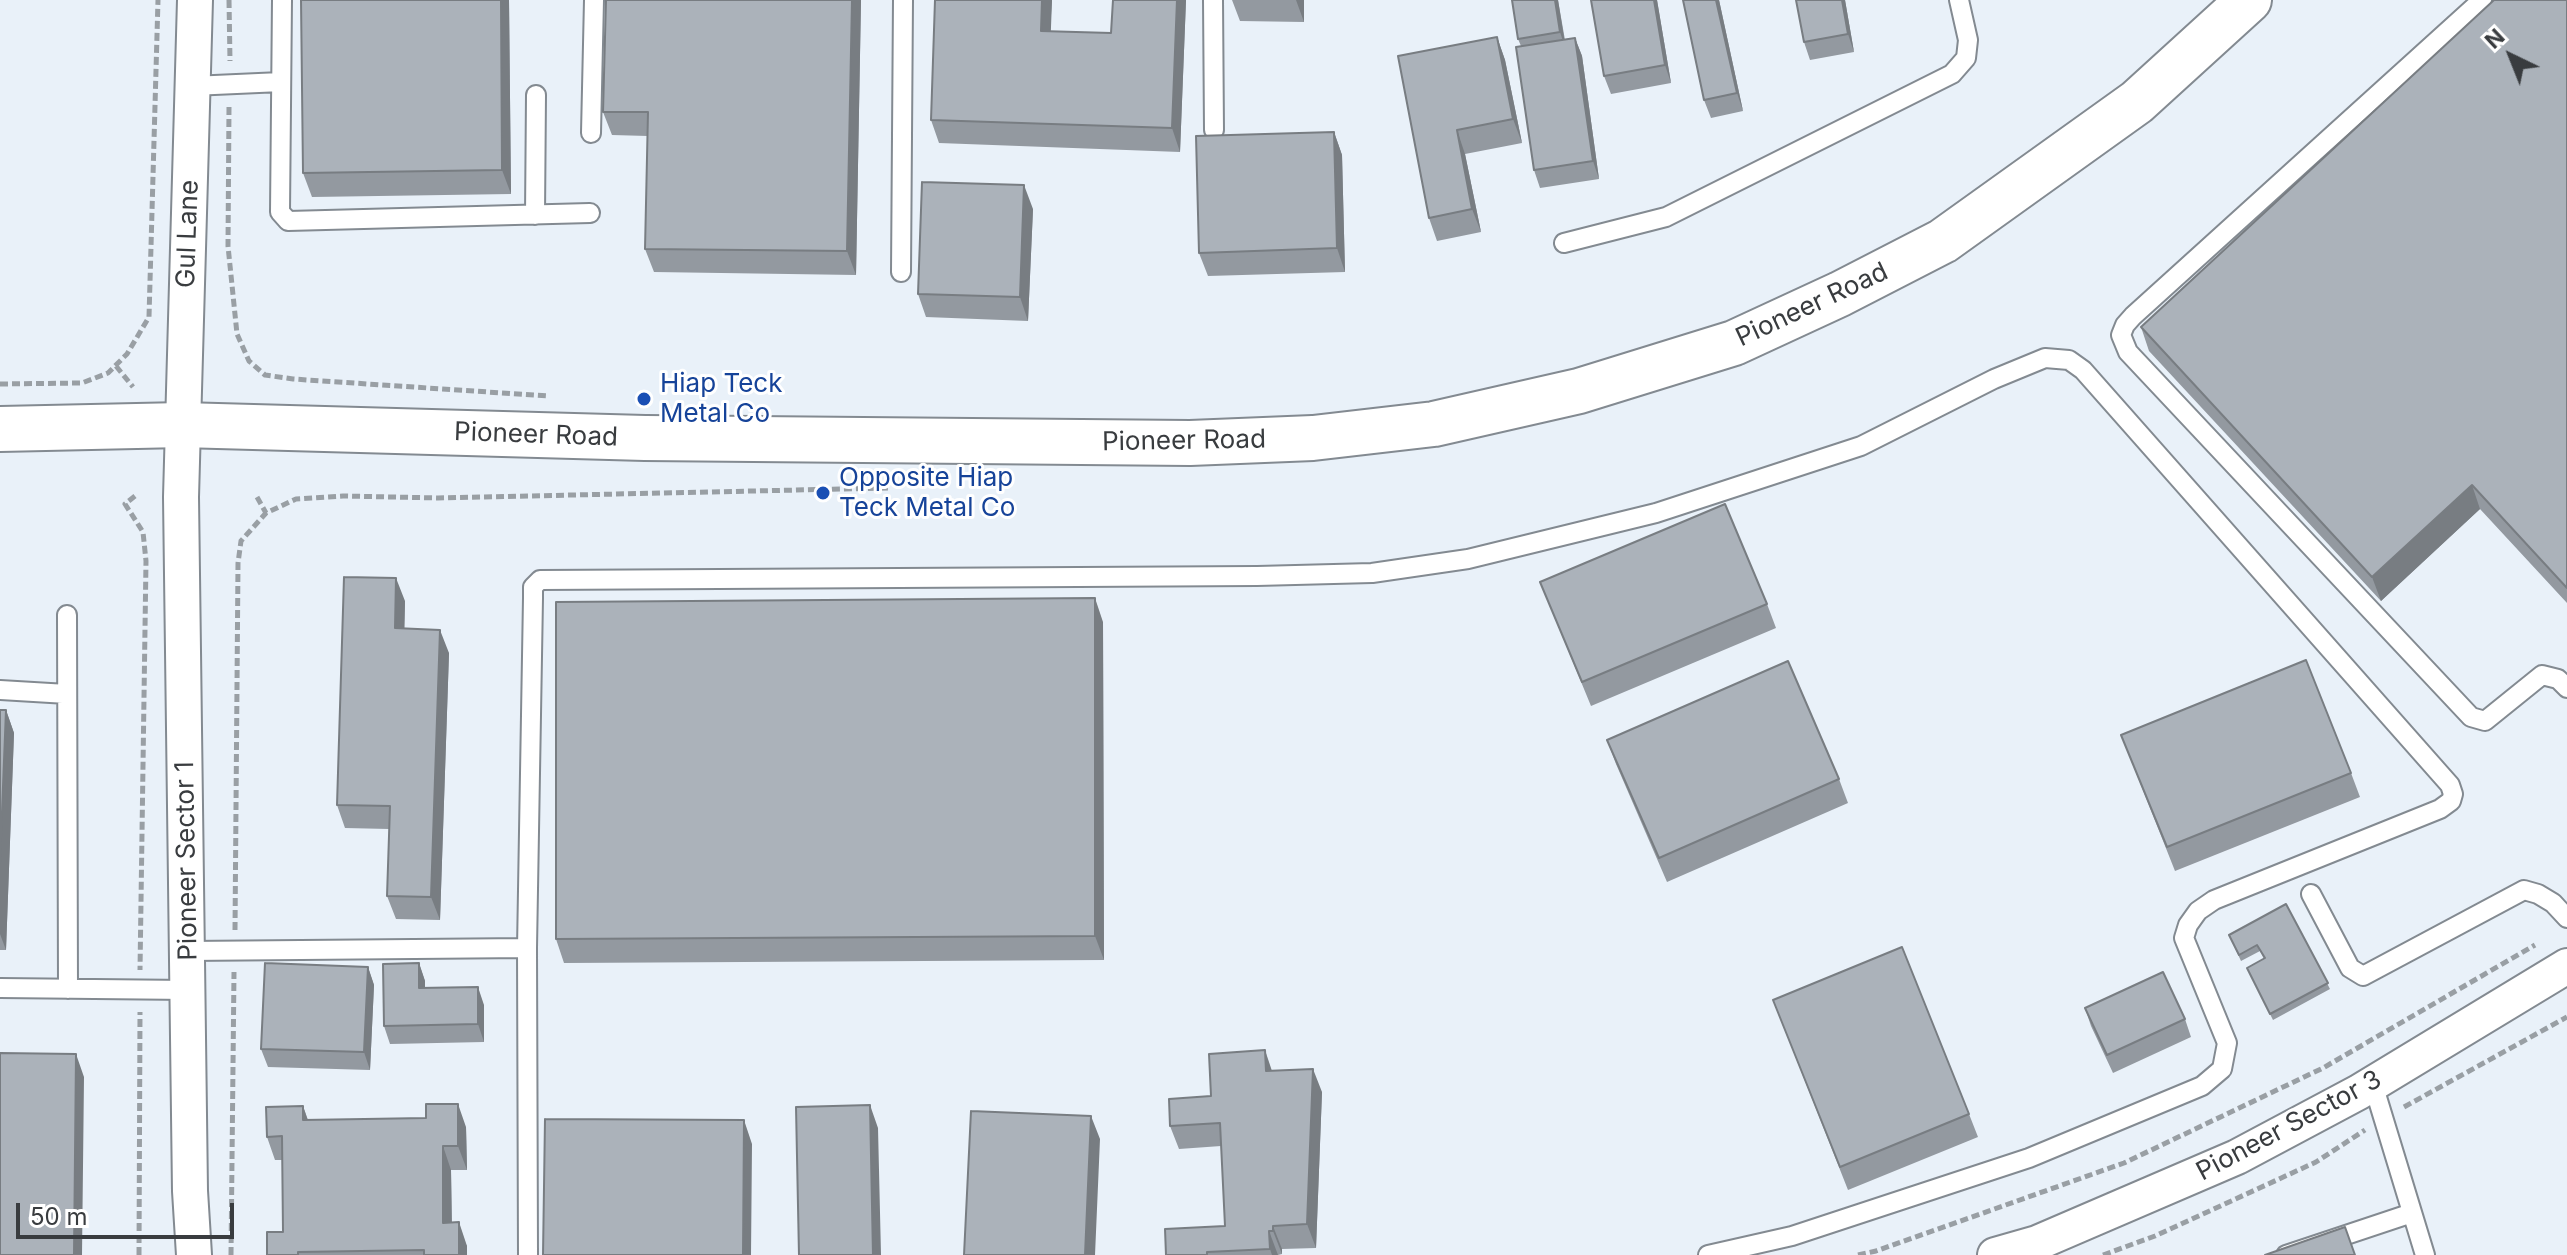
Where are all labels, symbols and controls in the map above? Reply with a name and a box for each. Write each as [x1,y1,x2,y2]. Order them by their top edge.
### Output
north arrow [2471,16,2551,96]
text: N [2480,23,2510,54]
street label: Gul Lane [171,179,205,289]
street label: Pioneer Road [1731,256,1893,354]
place label: Hiap Teck Metal Co [660,368,782,430]
marker: Hiap Teck Metal Co [635,390,653,408]
street label: Pioneer Road [454,417,618,453]
street label: Pioneer Road [1102,424,1266,458]
place label: Opposite Hiap Teck Metal Co [839,462,1015,524]
marker: Opposite Hiap Teck Metal Co [814,484,832,502]
street label: Pioneer Sector 1 [170,761,204,961]
street label: Pioneer Sector 3 [2191,1064,2387,1188]
scale bar [20,1187,238,1237]
text: 50 m [30,1202,88,1231]

